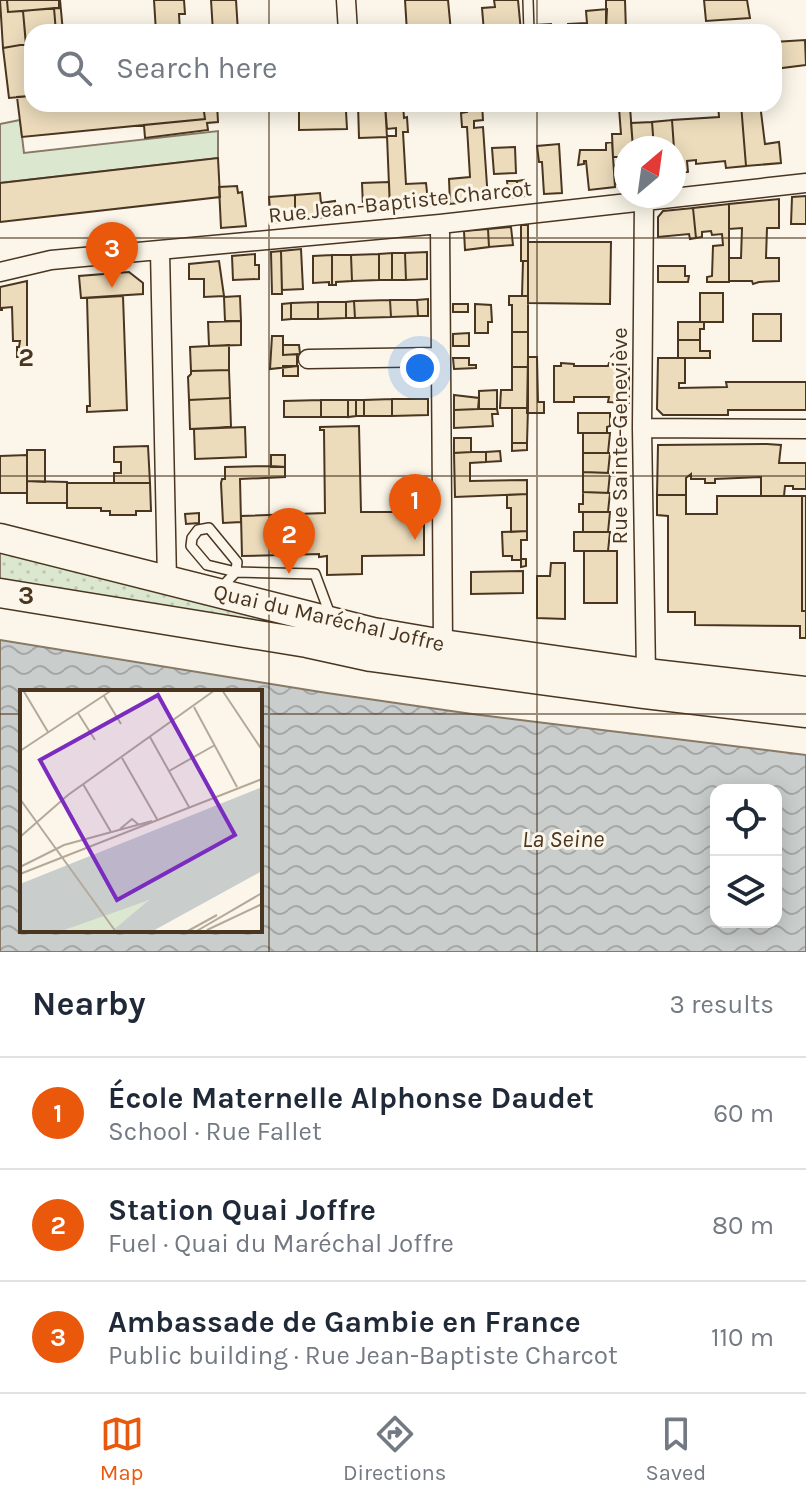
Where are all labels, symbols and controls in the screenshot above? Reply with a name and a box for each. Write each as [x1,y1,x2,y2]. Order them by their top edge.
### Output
search box [24,24,782,112]
icon: search [52,46,96,90]
text: Search here [116,50,277,86]
north arrow [614,136,686,208]
street label: Rue Jean-Baptiste Charcot [267,175,533,229]
pin: 3 [86,222,138,288]
street label: Rue Sainte-Geneviève [607,327,633,545]
text: 2 [18,342,34,373]
your location [400,348,440,388]
pin: 1 [389,474,441,540]
pin: 2 [263,508,315,574]
street label: Quai du Maréchal Joffre [211,579,447,657]
text: 3 [18,580,34,611]
inset map [20,690,262,932]
map controls [710,784,782,928]
button: locate [710,784,782,856]
water label: La Seine [522,825,604,853]
button: layers [710,856,782,928]
text: Nearby [32,984,146,1024]
text: 3 results [670,989,774,1020]
text: École Maternelle Alphonse Daudet [108,1080,594,1116]
text: 1 [53,1098,63,1129]
text: 60 m [713,1098,774,1129]
text: School · Rue Fallet [108,1116,322,1147]
text: Station Quai Joffre [108,1192,376,1228]
text: 2 [50,1210,66,1241]
text: 80 m [712,1210,774,1241]
text: Fuel · Quai du Maréchal Joffre [108,1228,454,1259]
text: Ambassade de Gambie en France [108,1304,581,1340]
text: 3 [50,1322,66,1353]
text: 110 m [711,1322,774,1353]
text: Public building · Rue Jean-Baptiste Charcot [108,1340,618,1371]
tab: Map [100,1412,144,1486]
tab: Directions [343,1412,446,1486]
tab: Saved [646,1412,706,1486]

